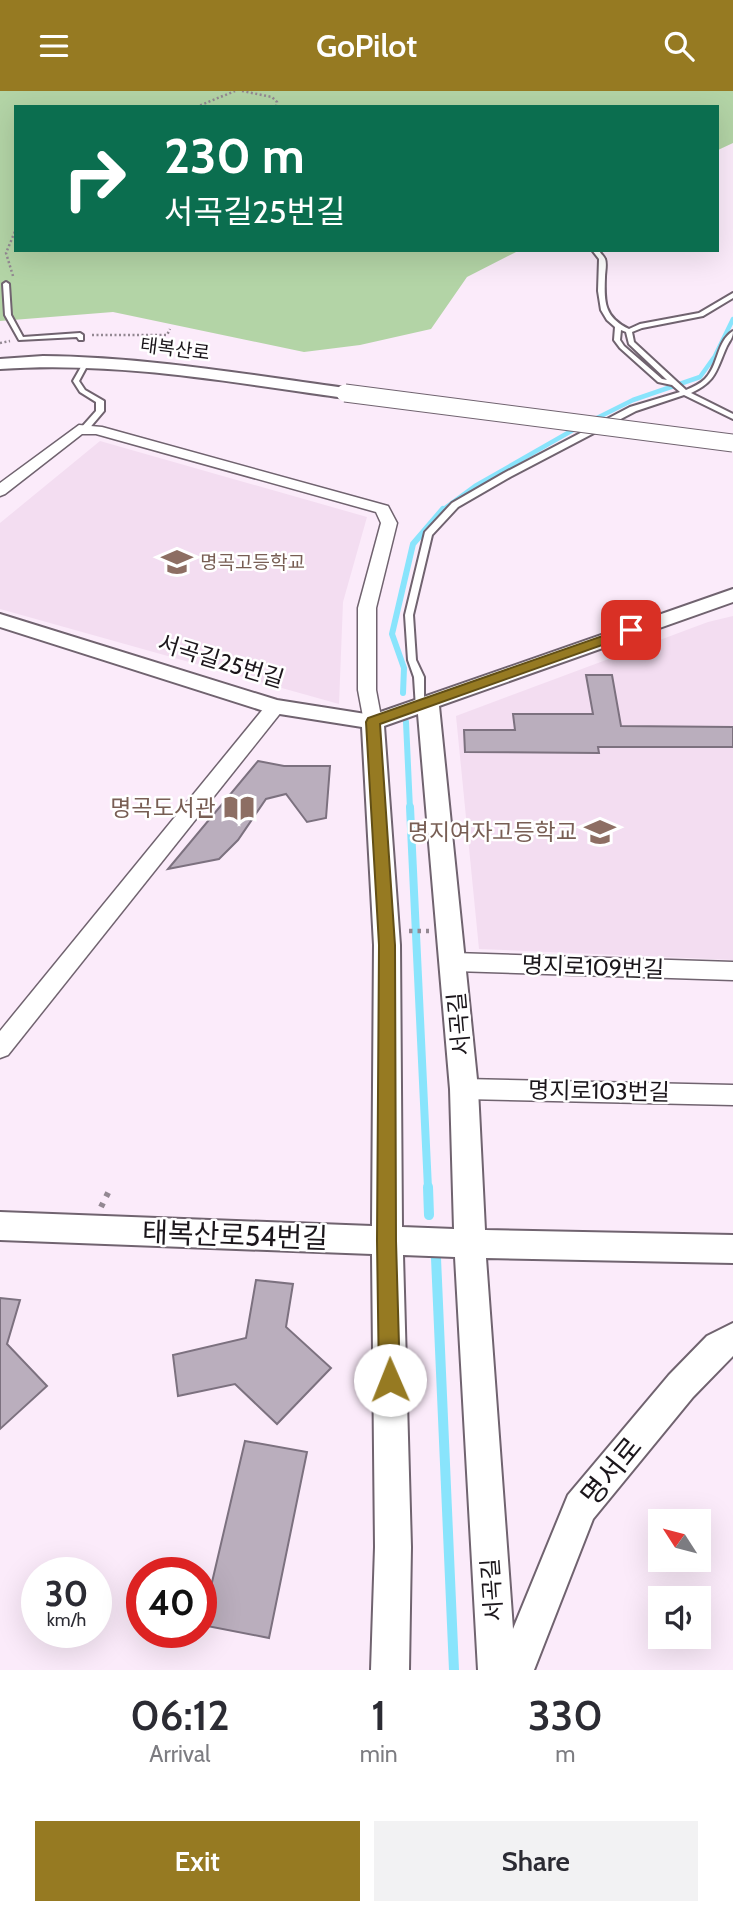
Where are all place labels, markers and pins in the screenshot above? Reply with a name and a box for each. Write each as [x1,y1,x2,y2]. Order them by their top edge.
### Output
school or university icon: 명곡고등학교 [160,545,194,579]
place label: 명곡고등학교 [200,551,305,574]
pin [601,600,661,660]
library icon: 명곡도서관 [222,791,256,825]
place label: 명곡도서관 [110,794,216,822]
school or university icon: 명지여자고등학교 [583,815,617,849]
place label: 명지여자고등학교 [408,818,577,846]

